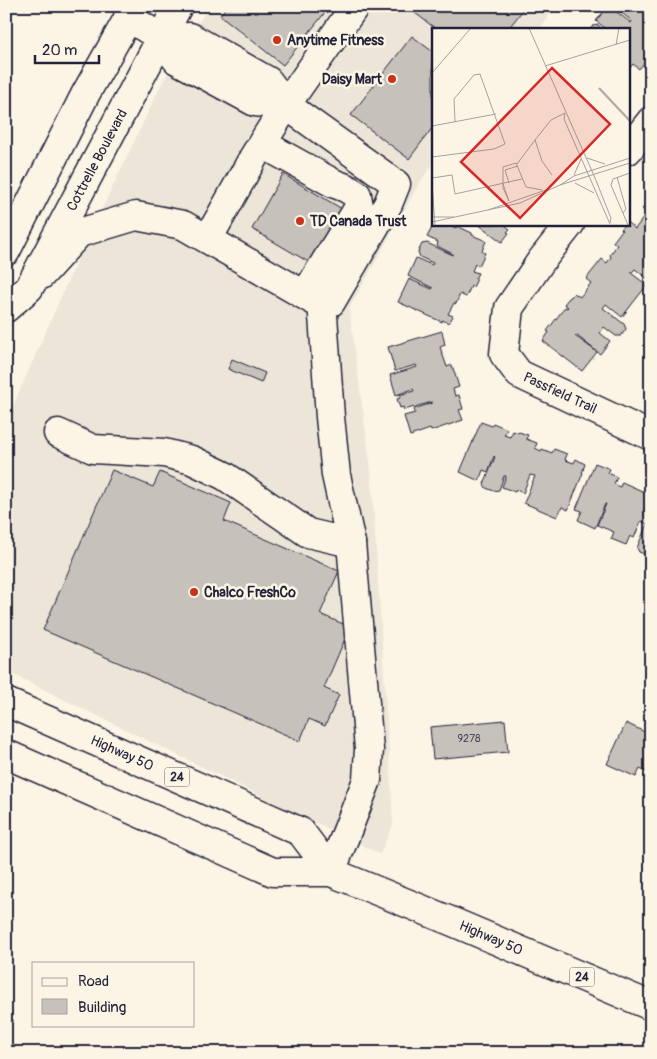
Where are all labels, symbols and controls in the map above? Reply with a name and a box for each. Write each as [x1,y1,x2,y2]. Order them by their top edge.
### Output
inset map [432,28,630,225]
scale bar [35,32,99,64]
place label: Anytime Fitness [287,32,385,49]
marker: Anytime Fitness [271,34,283,46]
text: 20 m [42,41,77,60]
place label: Daisy Mart [322,71,382,88]
marker: Daisy Mart [386,73,398,85]
street label: Cottrelle Boulevard [63,106,131,214]
place label: TD Canada Trust [309,213,407,230]
marker: TD Canada Trust [294,215,306,227]
street label: Passfield Trail [521,369,599,417]
place label: Chalco FreshCo [204,584,296,601]
marker: Chalco FreshCo [188,586,200,598]
street label: Highway 50 [88,732,156,774]
house number: 9278 [457,732,481,745]
road number: 24 [164,768,190,786]
street label: Highway 50 [457,917,525,959]
legend [32,962,195,1026]
road number: 24 [570,968,594,986]
text: Road [78,972,109,991]
text: Building [78,998,126,1017]

